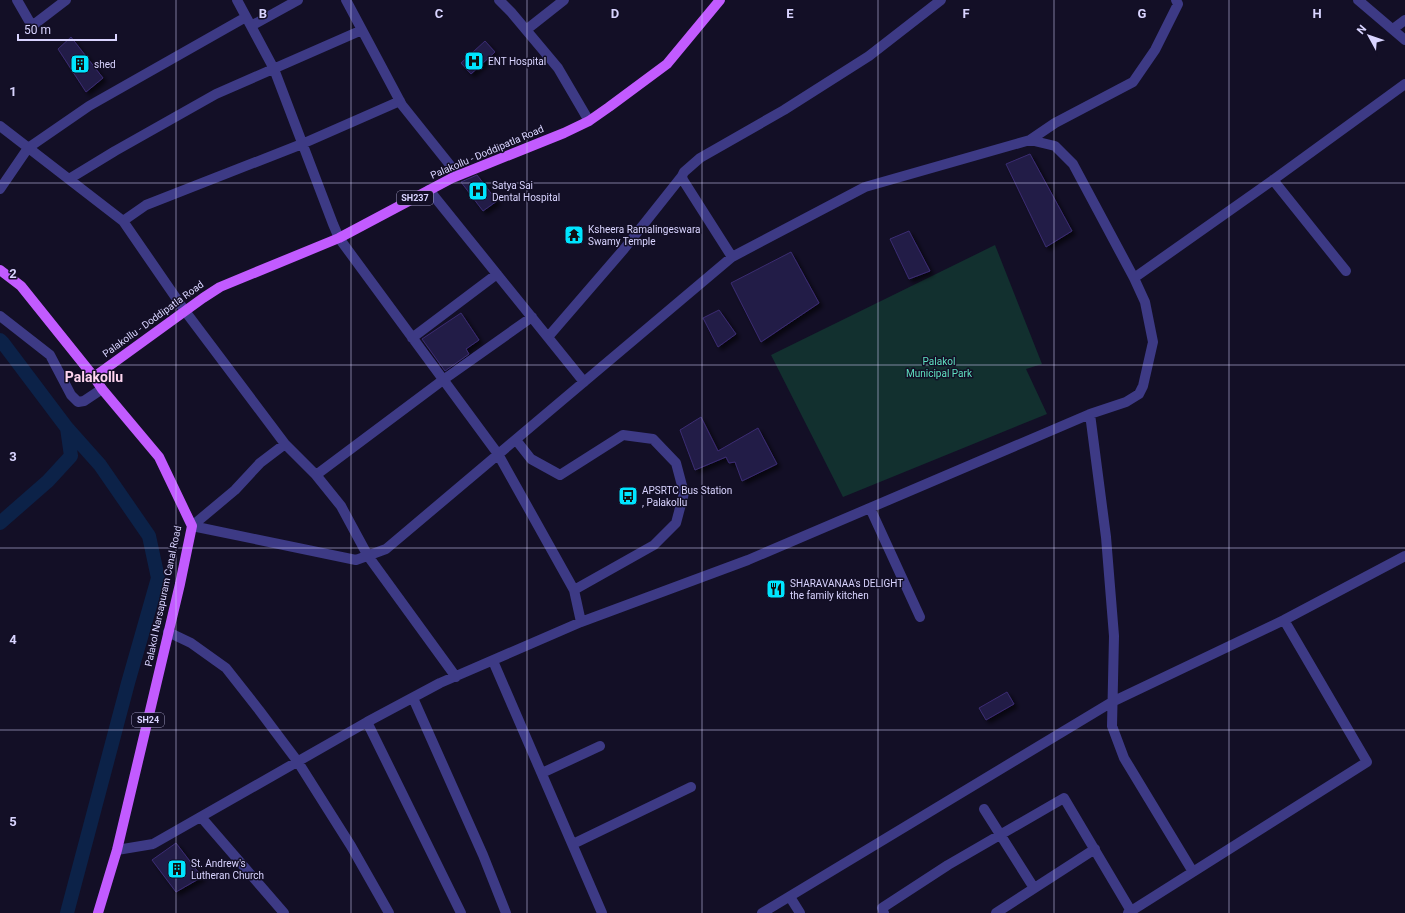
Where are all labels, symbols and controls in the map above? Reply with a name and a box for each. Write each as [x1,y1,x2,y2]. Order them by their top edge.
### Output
text: B [259,6,267,21]
text: C [435,6,444,21]
text: D [611,6,619,21]
text: E [786,6,794,21]
text: F [962,6,970,21]
text: G [1138,6,1147,21]
text: H [1312,6,1322,21]
scale bar [18,16,116,42]
north arrow [1349,16,1389,56]
text: 50 m [24,23,51,37]
text: N [1354,23,1369,37]
hospital icon: ENT Hospital [463,50,485,72]
building icon: shed [69,53,91,75]
place label: ENT Hospital [488,56,546,67]
place label: shed [94,59,116,70]
text: 1 [9,84,17,99]
street label: Palakollu - Doddipatla Road [429,123,545,181]
hospital icon: Satya Sai Dental Hospital [467,180,489,202]
place label: Satya Sai Dental Hospital [492,180,560,203]
road number: SH237 [397,191,433,205]
temple icon: Ksheera Ramalingeswara Swamy Temple [563,224,585,246]
place label: Ksheera Ramalingeswara Swamy Temple [588,224,701,247]
text: 2 [9,266,17,281]
street label: Palakollu - Doddipatla Road [100,279,206,359]
park label: Palakol Municipal Park [906,356,973,379]
district label: Palakollu [65,369,123,385]
text: 3 [9,449,17,464]
bus stop icon: APSRTC Bus Station , Palakollu [617,485,639,507]
place label: APSRTC Bus Station , Palakollu [642,485,732,508]
street label: Palakol Narsapuram Canal Road [143,525,183,667]
restaurant icon: SHARAVANAA's DELIGHT the family kitchen [765,578,787,600]
place label: SHARAVANAA's DELIGHT the family kitchen [790,578,903,601]
text: 4 [9,632,17,647]
road number: SH24 [132,713,164,727]
text: 5 [9,814,17,829]
building icon: St. Andrew's Lutheran Church [166,858,188,880]
place label: St. Andrew's Lutheran Church [191,858,264,881]

